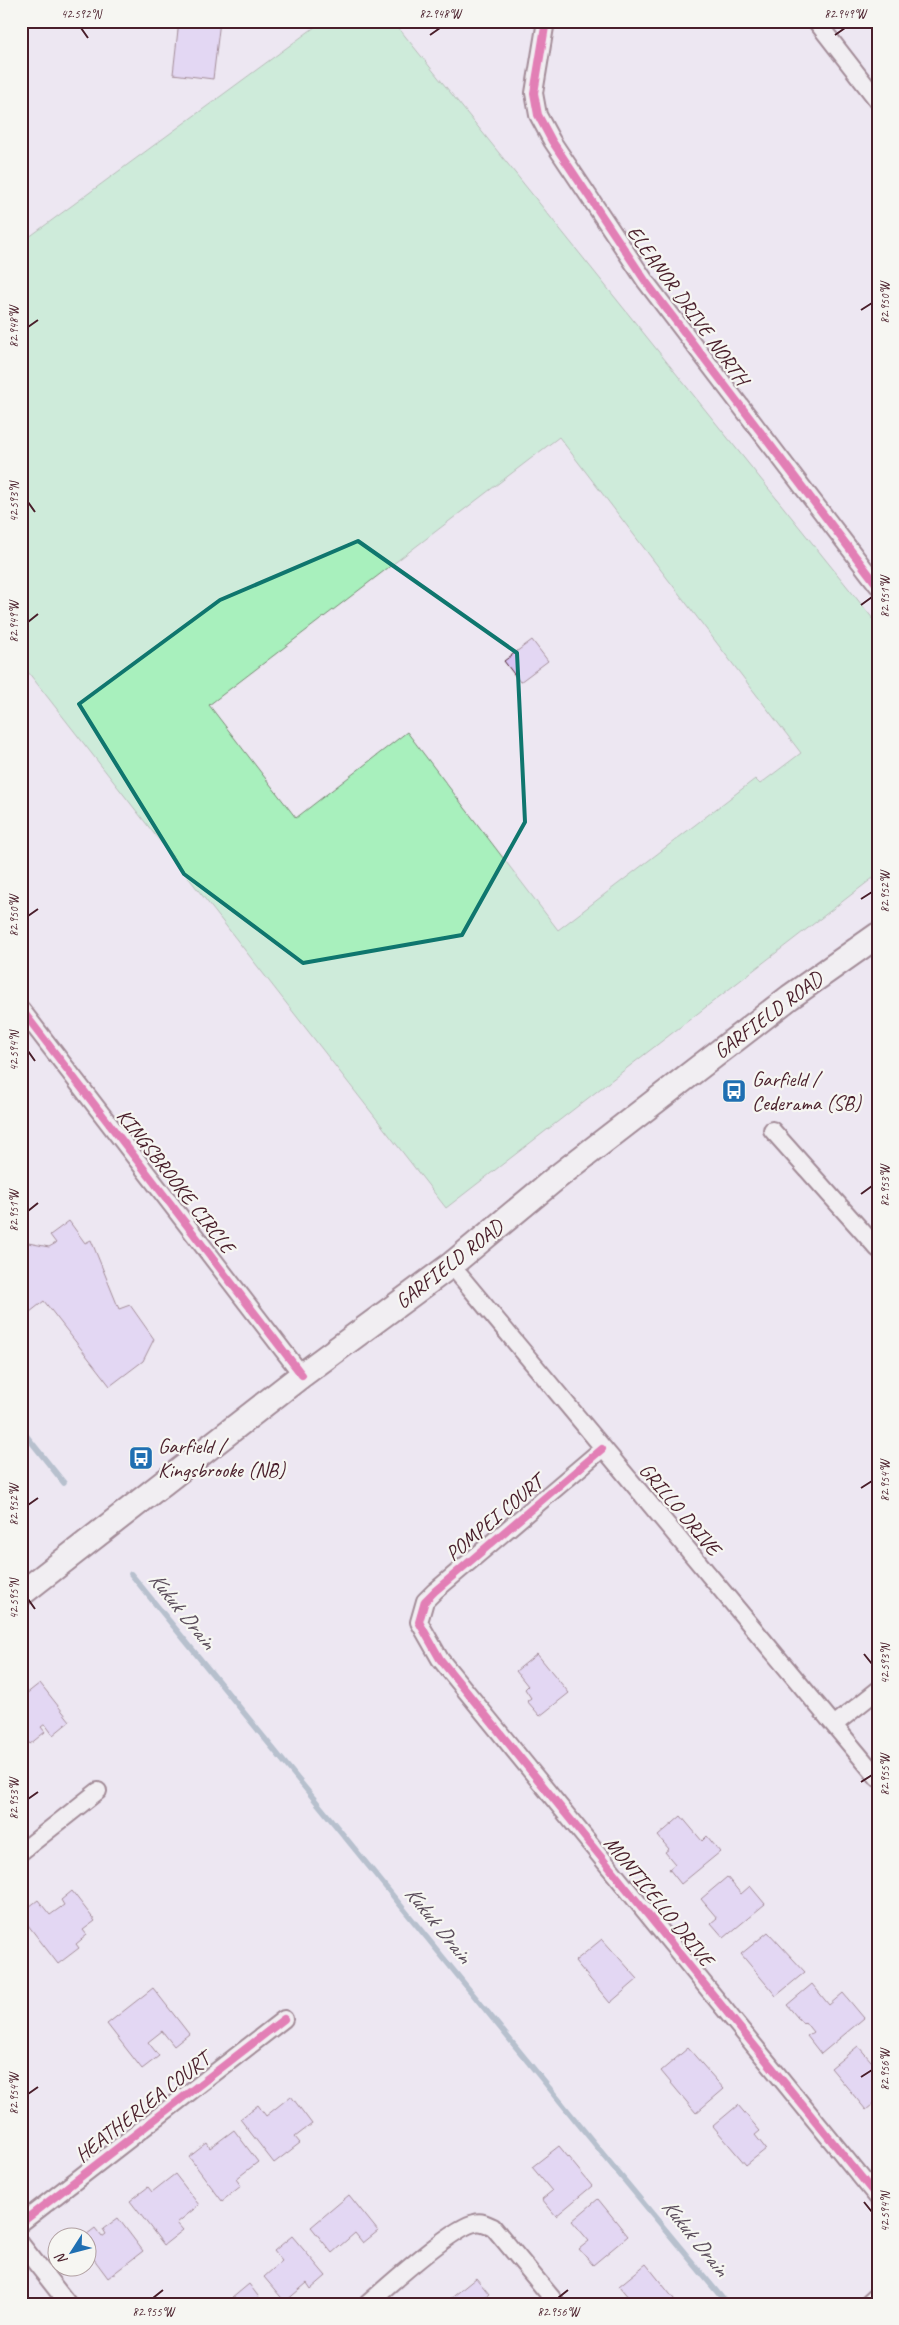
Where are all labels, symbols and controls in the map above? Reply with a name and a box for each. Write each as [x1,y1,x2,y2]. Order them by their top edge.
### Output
text: 42.592°N [61,6,103,22]
text: 82.948°W [419,6,463,22]
text: 82.949°W [824,6,868,22]
street label: ELEANOR DRIVE NORTH [621,220,756,392]
text: 82.950°W [877,280,893,324]
text: 82.948°W [6,304,22,348]
text: 42.593°N [6,480,22,522]
text: 82.951°W [877,574,893,618]
text: 82.949°W [6,599,22,643]
text: 82.952°W [877,869,893,913]
text: 82.950°W [6,893,22,937]
street label: GARFIELD ROAD [708,965,829,1064]
text: 42.594°N [6,1029,22,1071]
place label: Garfield / Cederama (SB) [752,1066,862,1116]
bus stop icon: Garfield / Cederama (SB) [721,1078,747,1104]
street label: KINGSBROOKE CIRCLE [111,1103,242,1261]
text: 82.953°W [877,1163,893,1207]
text: 82.951°W [6,1188,22,1232]
street label: GARFIELD ROAD [390,1213,510,1314]
place label: Garfield / Kingsbrooke (NB) [158,1433,286,1483]
bus stop icon: Garfield / Kingsbrooke (NB) [128,1445,154,1471]
street label: GRILLO DRIVE [634,1457,728,1563]
text: 82.954°W [877,1458,893,1502]
street label: POMPEI COURT [440,1466,552,1566]
text: 82.952°W [6,1482,22,1526]
water label: Kukuk Drain [143,1566,223,1657]
text: 42.595°N [6,1577,22,1619]
text: 42.593°N [877,1642,893,1684]
text: 82.955°W [877,1752,893,1796]
text: 82.953°W [6,1776,22,1820]
street label: MONTICELLO DRIVE [599,1831,721,1973]
water label: Kukuk Drain [399,1880,479,1971]
street label: HEATHERLEA COURT [69,2043,219,2168]
text: 82.956°W [877,2047,893,2091]
text: 82.954°W [6,2071,22,2115]
text: 42.594°N [877,2190,893,2232]
water label: Kukuk Drain [656,2193,736,2284]
north arrow [48,2228,98,2278]
text: N [51,2249,71,2268]
text: 82.955°W [132,2304,176,2320]
text: 82.956°W [537,2304,581,2320]

